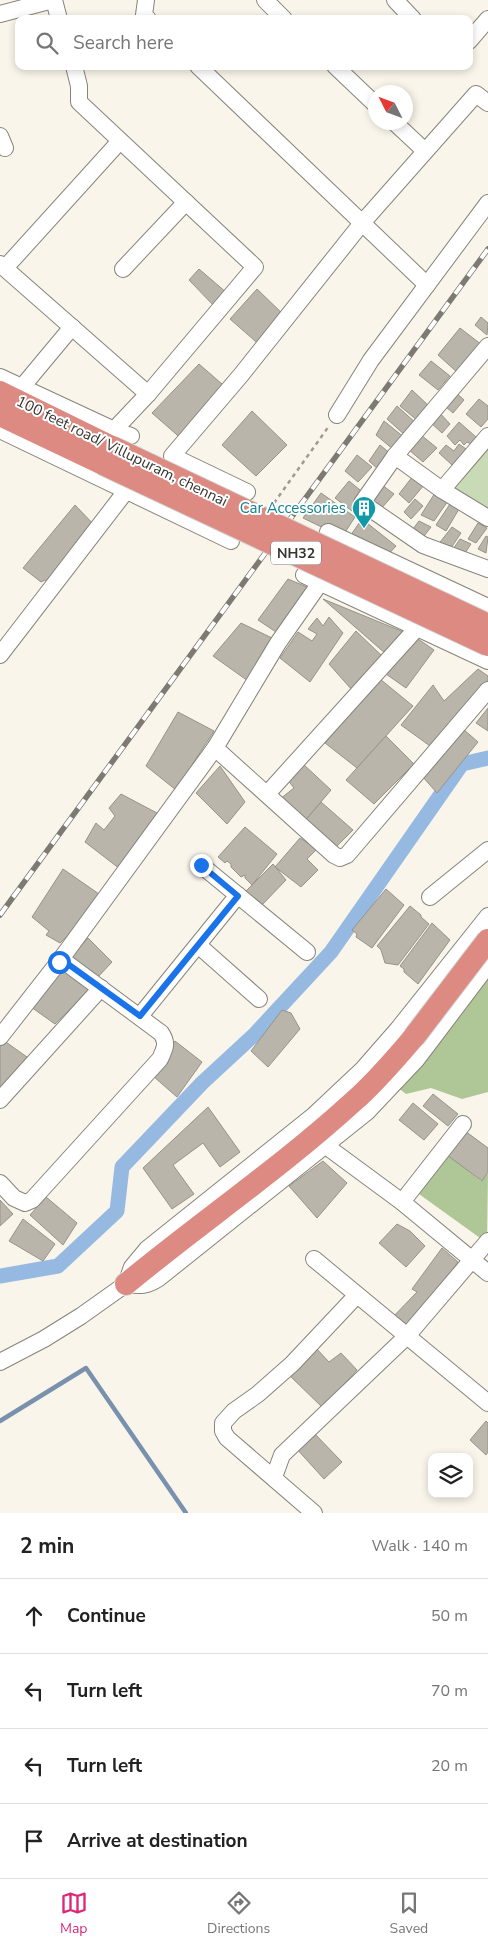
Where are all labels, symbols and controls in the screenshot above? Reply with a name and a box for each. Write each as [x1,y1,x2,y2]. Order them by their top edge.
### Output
search box [15,15,473,70]
icon: search [33,29,61,57]
text: Search here [73,30,174,56]
north arrow [368,85,413,130]
street label: 100 feet road/ Villupuram, chennai [13,391,231,511]
building icon: Car Accessories [351,495,377,529]
place label: Car Accessories [240,498,346,518]
road number: NH32 [271,542,321,564]
route end [190,854,213,877]
route start [48,951,71,974]
map controls [428,1453,473,1498]
button: layers [428,1453,473,1498]
text: 2 min [20,1532,74,1560]
text: Walk · 140 m [372,1535,468,1557]
icon: ahead [20,1602,48,1630]
text: Continue [67,1603,146,1629]
text: 50 m [431,1605,468,1627]
icon: left [20,1677,48,1705]
text: Turn left [67,1678,142,1704]
text: 70 m [431,1680,468,1702]
icon: left [20,1752,48,1780]
text: Turn left [67,1753,142,1779]
text: 20 m [431,1755,468,1777]
icon: arrive [20,1827,48,1855]
text: Arrive at destination [67,1828,248,1854]
tab: Map [60,1889,88,1938]
tab: Directions [207,1889,270,1938]
tab: Saved [390,1889,428,1938]

